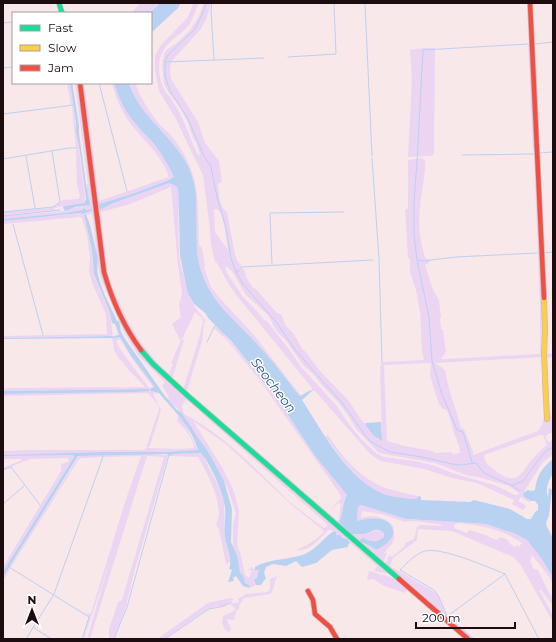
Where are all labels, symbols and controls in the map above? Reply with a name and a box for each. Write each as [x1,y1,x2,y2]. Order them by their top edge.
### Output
legend [12,12,152,84]
text: Fast [48,20,73,35]
text: Slow [48,40,77,55]
text: Jam [47,60,74,75]
water label: Seocheon [248,354,300,416]
north arrow [12,590,52,630]
text: N [28,593,36,607]
scale bar [416,604,515,630]
text: 200 m [422,610,461,625]

